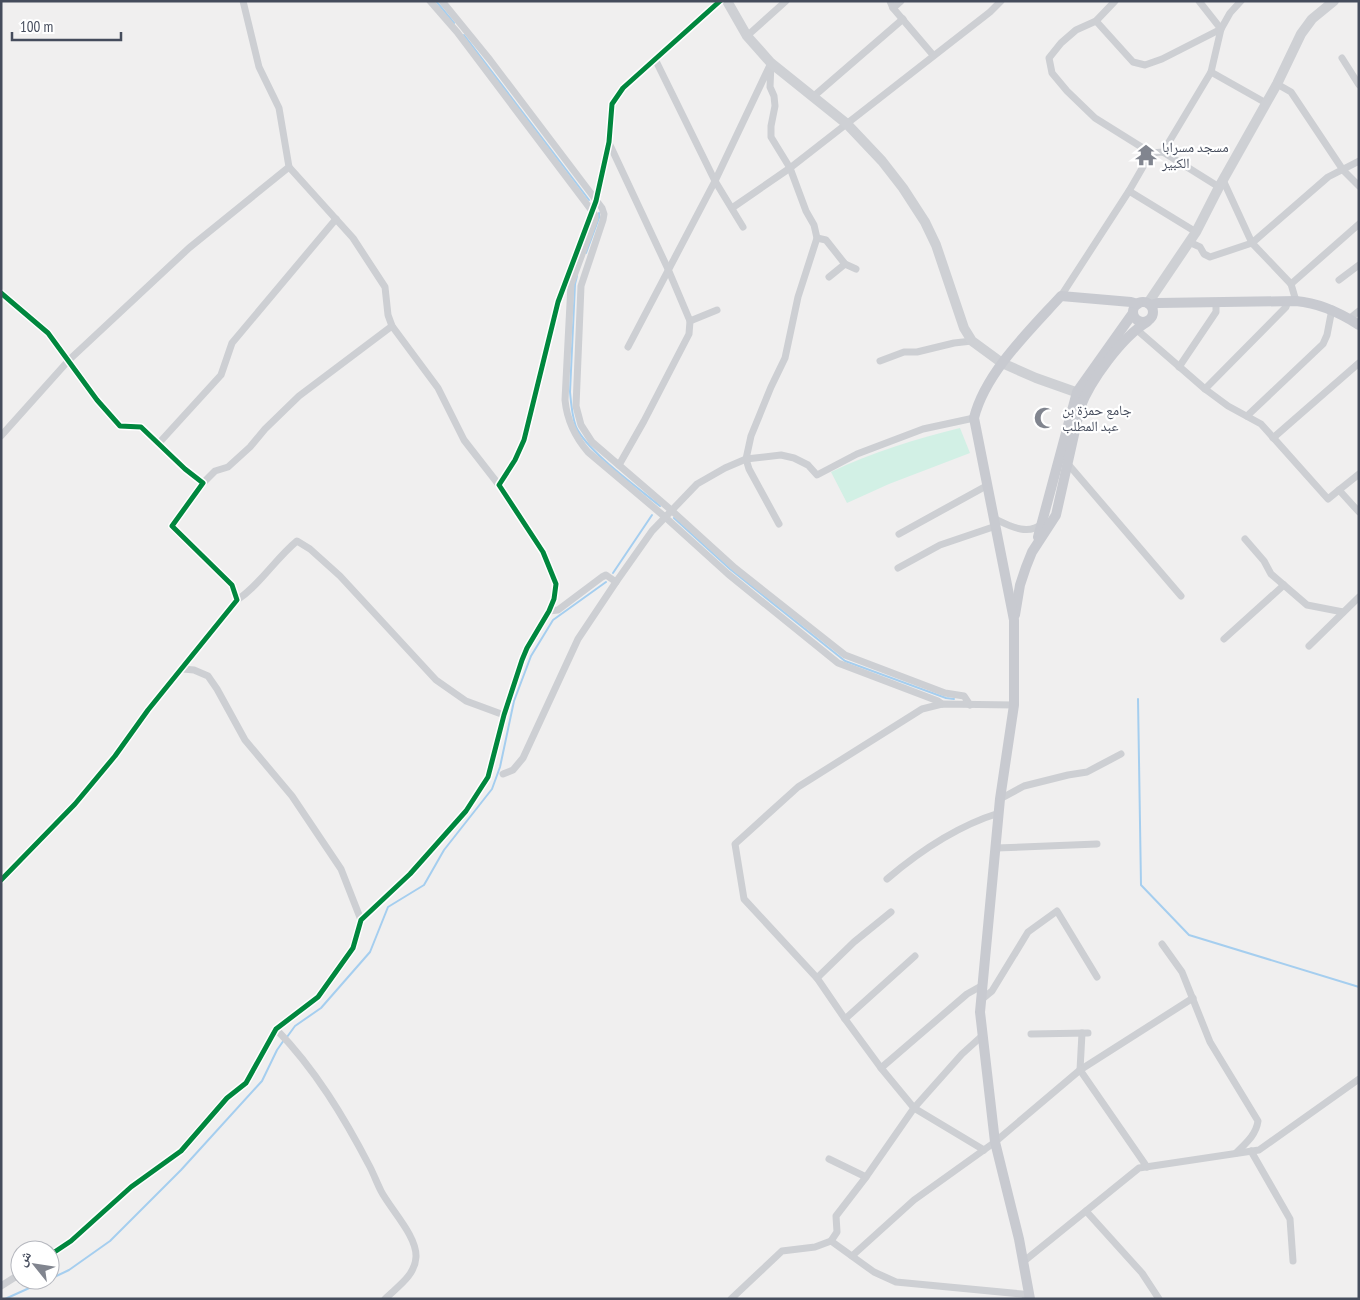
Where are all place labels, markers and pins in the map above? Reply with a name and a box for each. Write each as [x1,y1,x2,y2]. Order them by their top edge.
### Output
place label: مسجد مسرابا الكبير [1161,138,1229,172]
temple icon: مسجد مسرابا الكبير [1133,142,1159,168]
place label: جامع حمزة بن عبد المطلب [1062,401,1132,435]
mosque icon: جامع حمزة بن عبد المطلب [1032,405,1058,431]

